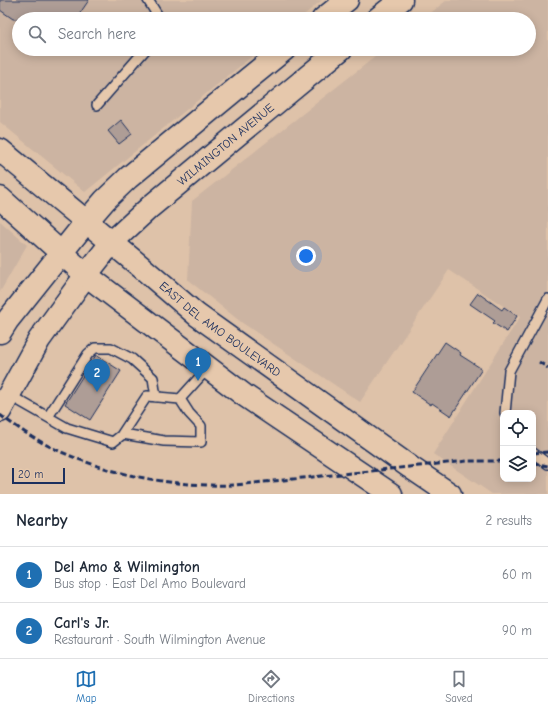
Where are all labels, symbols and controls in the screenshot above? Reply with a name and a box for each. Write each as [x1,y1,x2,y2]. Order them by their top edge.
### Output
search box [12,12,536,56]
icon: search [26,23,48,45]
text: Search here [58,25,136,43]
street label: WILMINGTON AVENUE [174,100,277,189]
your location [296,246,316,266]
street label: EAST DEL AMO BOULEVARD [156,279,284,380]
pin: 1 [185,348,211,381]
pin: 2 [84,359,110,392]
map controls [500,410,536,482]
button: locate [500,410,536,446]
button: layers [500,446,536,482]
scale bar [12,466,65,485]
text: 20 m [18,468,43,481]
text: Nearby [16,511,67,530]
text: 2 results [485,513,532,528]
text: Del Amo & Wilmington [54,558,200,576]
text: 1 [26,567,32,582]
text: 60 m [502,567,532,582]
text: Bus stop · East Del Amo Boulevard [54,576,246,591]
text: Carl's Jr. [54,614,109,632]
text: 2 [26,623,32,638]
text: 90 m [502,623,532,638]
text: Restaurant · South Wilmington Avenue [54,632,266,647]
tab: Map [75,668,97,705]
tab: Directions [248,668,295,705]
tab: Saved [445,668,473,705]

